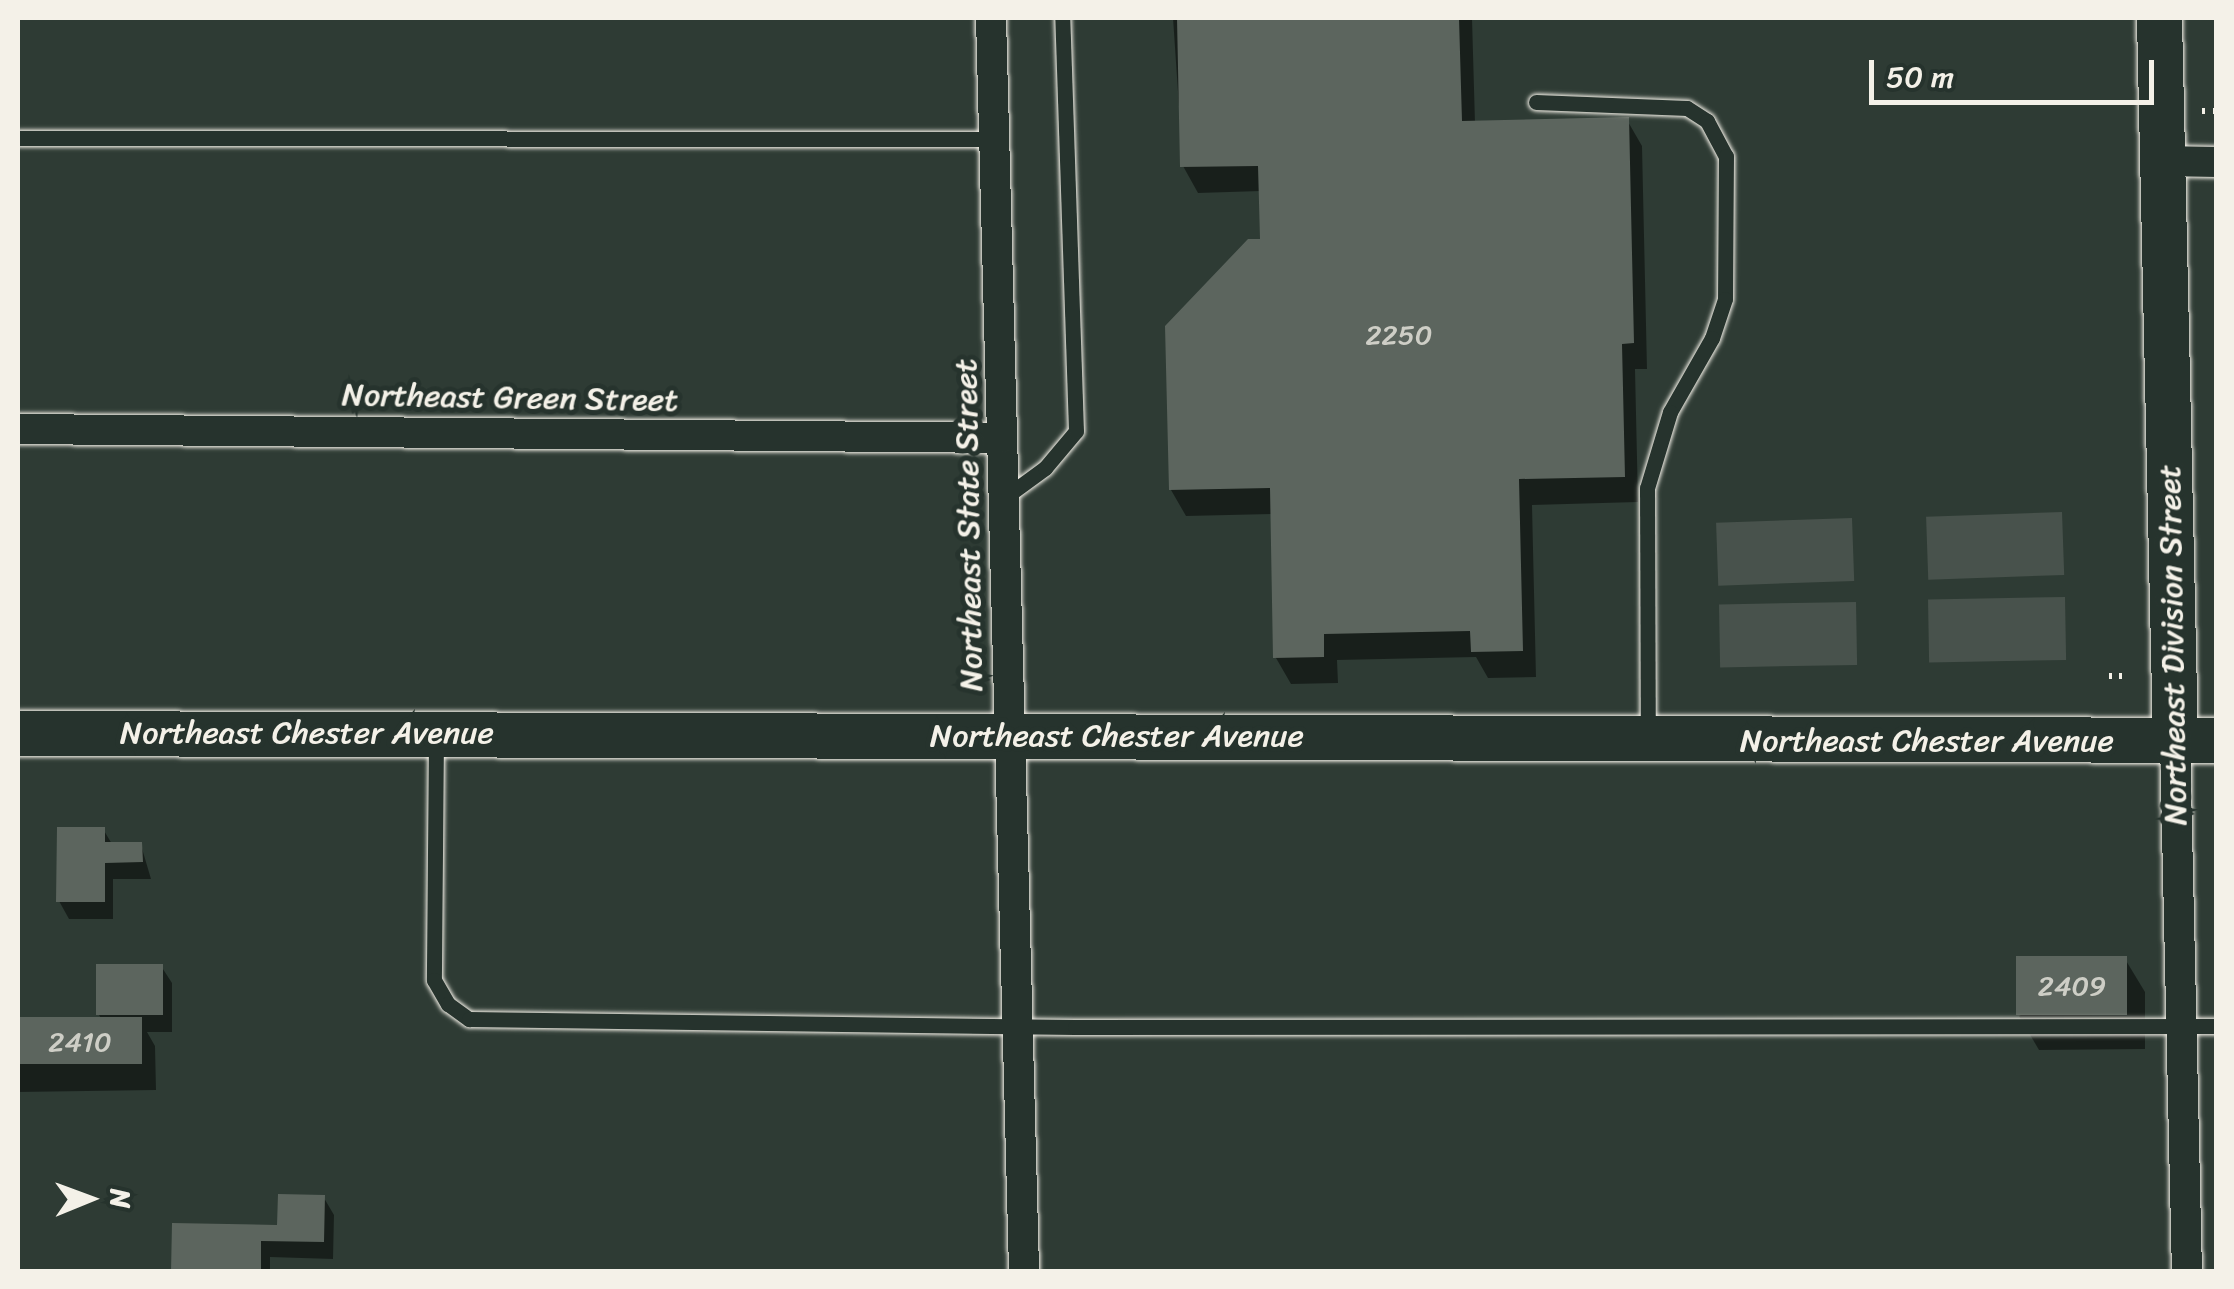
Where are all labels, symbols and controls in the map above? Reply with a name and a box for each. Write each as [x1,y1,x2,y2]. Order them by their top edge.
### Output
scale bar [1874,40,2159,102]
text: 50 m [1886,50,1954,104]
house number: 2250 [1365,318,1433,352]
street label: Northeast State Street [947,358,991,692]
street label: Northeast Green Street [342,376,678,420]
street label: Northeast Division Street [2151,464,2195,826]
street label: Northeast Chester Avenue [121,714,493,752]
street label: Northeast Chester Avenue [931,717,1303,755]
street label: Northeast Chester Avenue [1741,722,2113,760]
house number: 2409 [2038,969,2106,1003]
house number: 2410 [48,1025,112,1059]
north arrow [40,1149,140,1249]
text: N [96,1188,145,1209]

